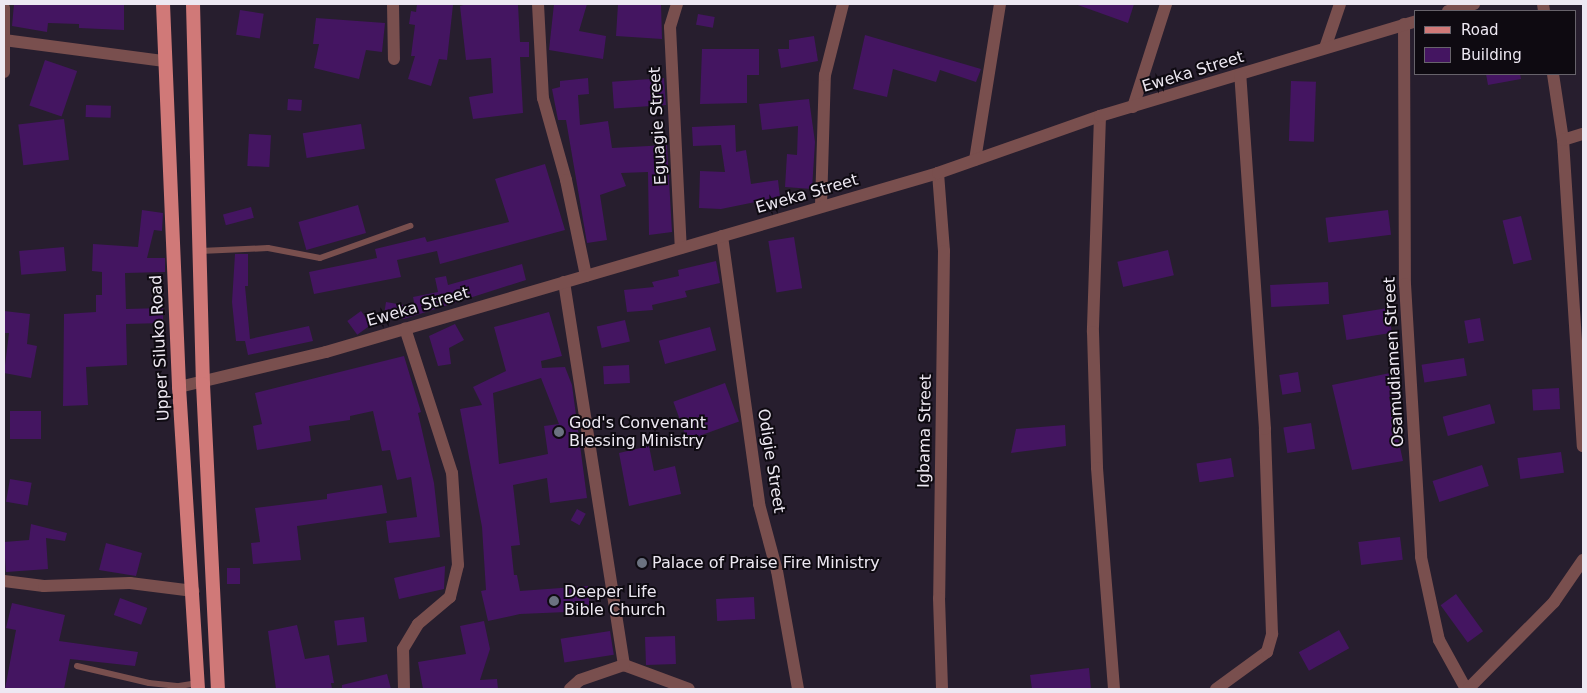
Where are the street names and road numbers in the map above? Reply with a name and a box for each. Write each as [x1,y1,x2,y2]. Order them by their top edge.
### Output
street label: Eweka Street [1140,47,1246,97]
street label: Eguagie Street [645,66,671,186]
street label: Eweka Street [754,170,860,218]
street label: Upper Siluko Road [147,274,173,422]
street label: Osamudiamen Street [1380,277,1408,447]
street label: Eweka Street [365,283,471,331]
street label: Igbama Street [914,374,936,488]
street label: Odigie Street [753,407,789,515]

